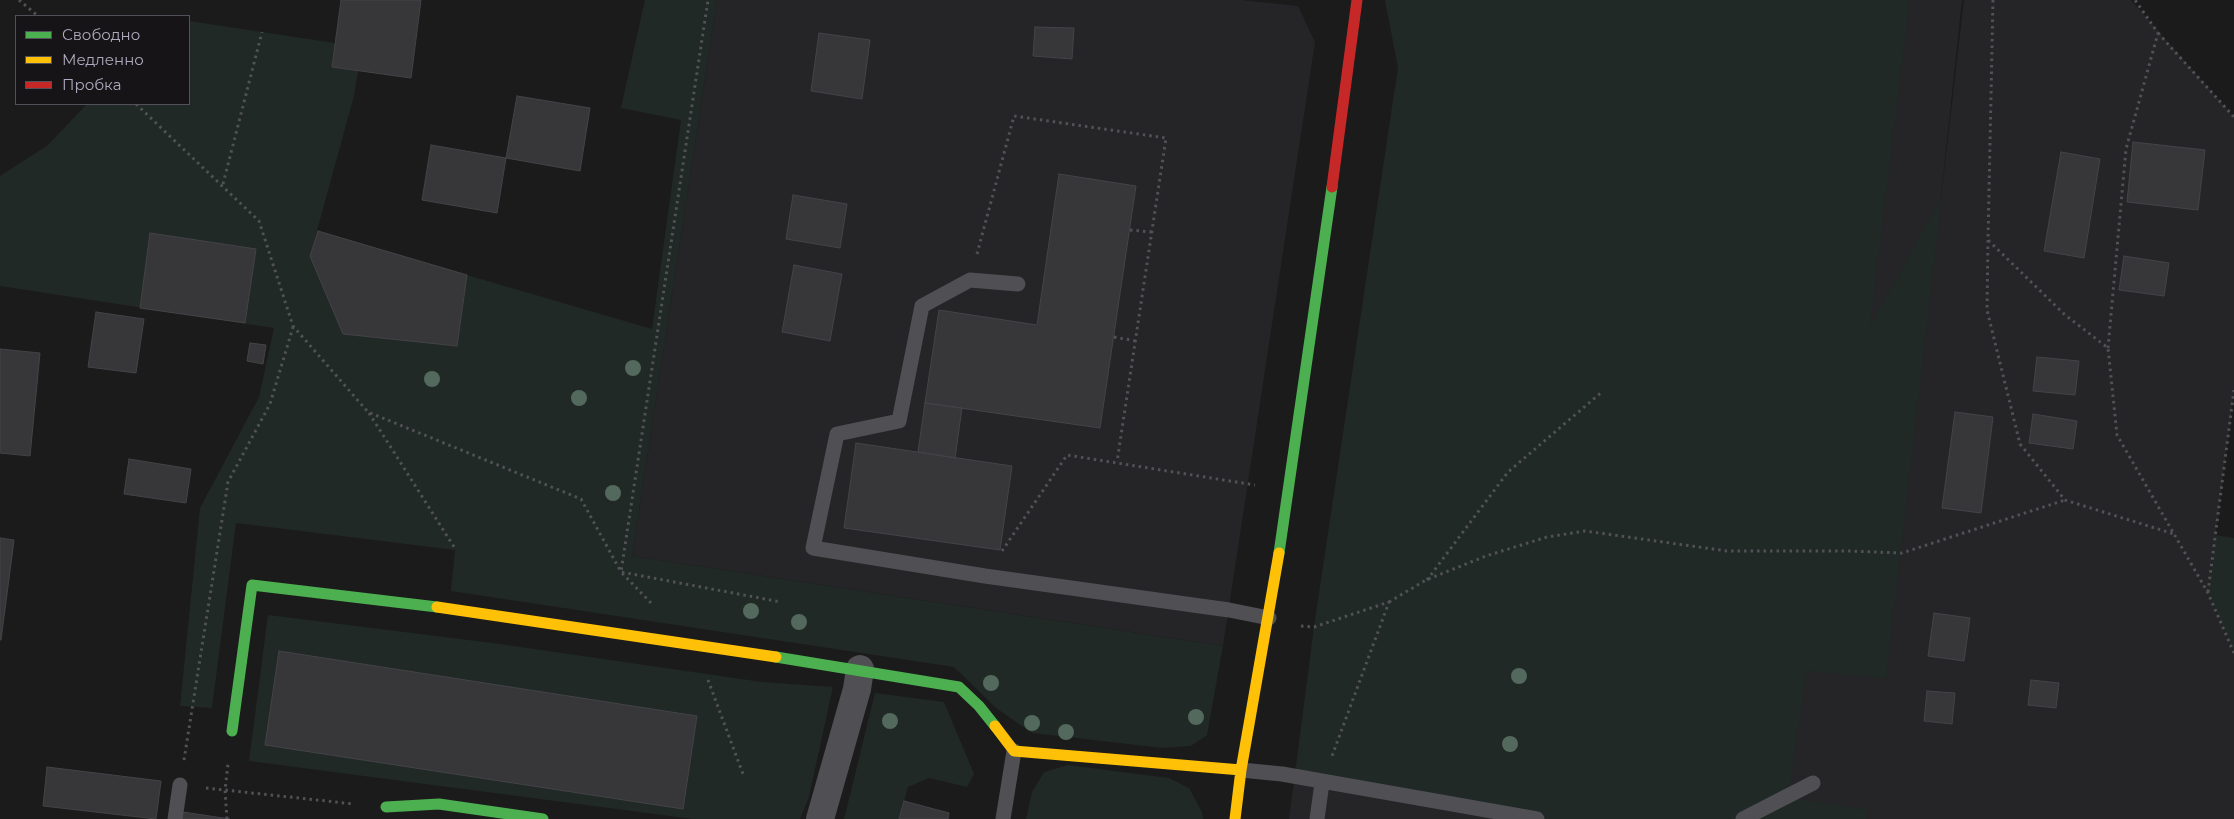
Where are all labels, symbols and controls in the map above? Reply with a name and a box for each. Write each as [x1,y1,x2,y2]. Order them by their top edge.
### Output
legend [15,15,190,105]
text: Свободно [62,25,140,44]
text: Медленно [62,50,144,69]
text: Пробка [62,75,121,94]

